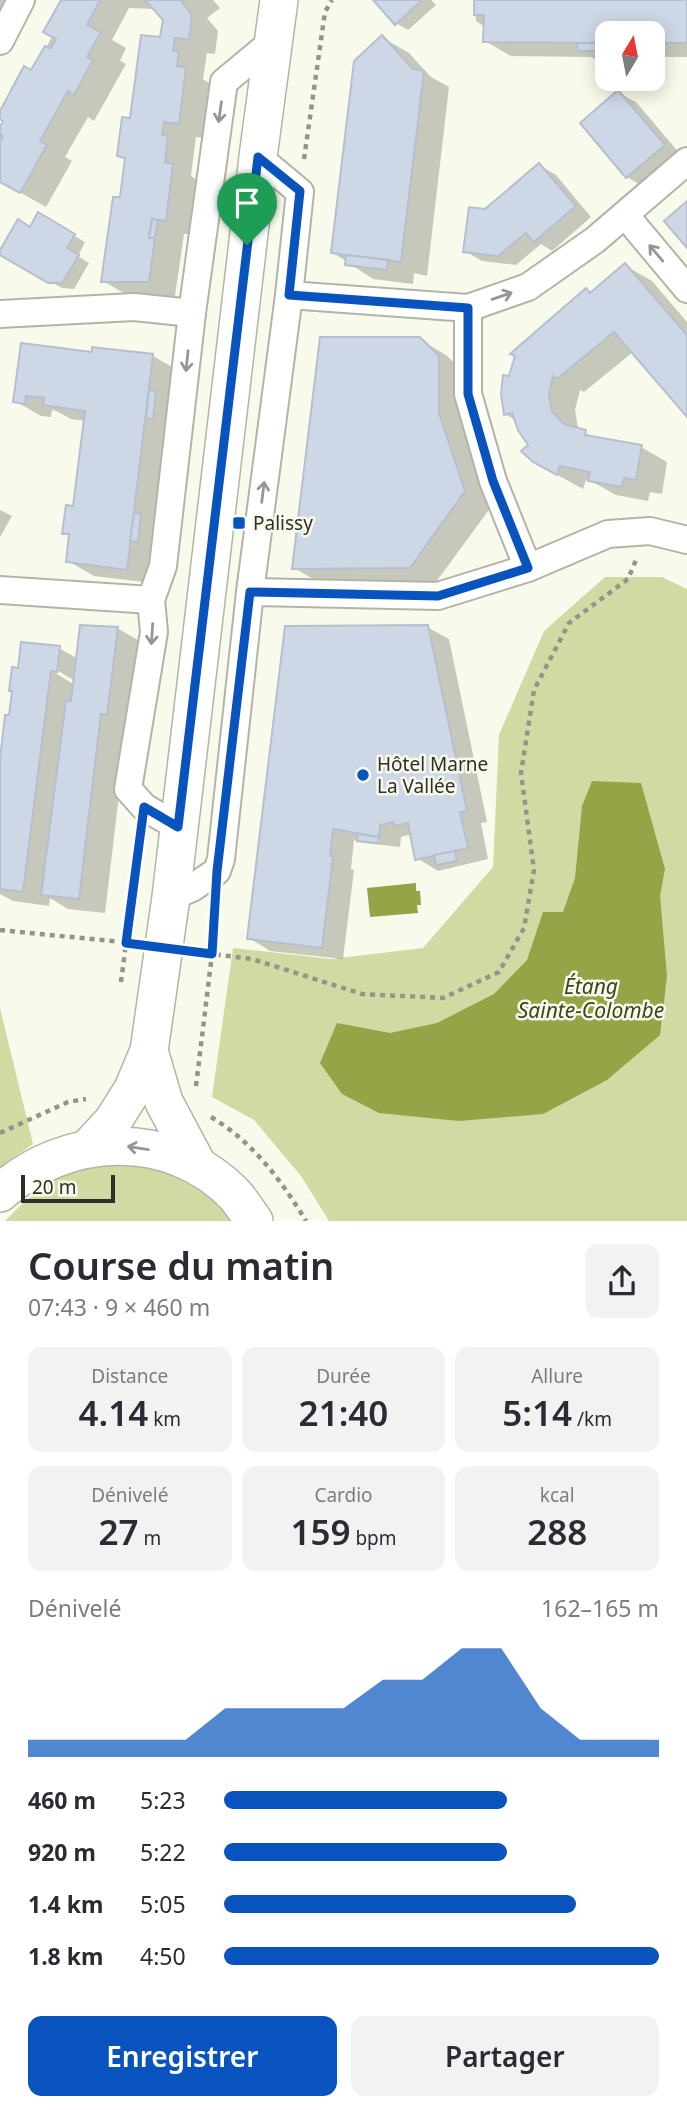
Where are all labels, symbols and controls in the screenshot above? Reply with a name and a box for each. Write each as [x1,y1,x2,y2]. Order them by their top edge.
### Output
north arrow [595,21,665,91]
map controls [595,21,665,91]
one-way arrow [213,100,226,123]
pin [217,173,277,245]
icon: arrive [228,184,266,222]
one-way arrow [648,244,664,262]
one-way arrow [490,289,512,301]
one-way arrow [180,350,193,372]
one-way arrow [257,481,270,504]
place label: Palissy [253,510,313,536]
marker: Palissy [231,515,247,531]
one-way arrow [145,623,158,645]
place label: Hôtel Marne La Vallée [377,751,488,799]
marker: Hôtel Marne La Vallée [355,767,371,783]
water label: Étang Sainte-Colombe [518,972,664,1024]
one-way arrow [128,1141,150,1154]
scale bar [21,1172,116,1204]
text: 20 m [32,1174,76,1200]
text: Course du matin [28,1239,334,1291]
button: share [585,1244,659,1318]
text: 07:43 · 9 × 460 m [28,1291,210,1323]
text: Distance [91,1363,168,1389]
text: Durée [316,1363,371,1389]
text: Allure [531,1363,583,1389]
text: 4.14 [79,1389,148,1436]
text: 21:40 [299,1389,388,1436]
text: 5:14 [502,1389,572,1436]
text: km [148,1406,181,1432]
text: /km [572,1406,612,1432]
text: Dénivelé [91,1482,168,1508]
text: Cardio [314,1482,373,1508]
text: kcal [540,1482,575,1508]
text: 27 [98,1508,138,1555]
text: 159 [290,1508,350,1555]
text: 288 [527,1508,587,1555]
text: m [138,1525,161,1551]
text: bpm [350,1525,397,1551]
text: Dénivelé [28,1592,121,1624]
text: 162–165 m [541,1592,659,1624]
text: 460 m [28,1784,96,1816]
text: 5:23 [140,1784,186,1816]
text: 920 m [28,1836,96,1868]
text: 5:22 [140,1836,186,1868]
text: 1.4 km [28,1888,103,1920]
text: 5:05 [140,1888,186,1920]
text: 1.8 km [28,1940,103,1972]
text: 4:50 [140,1940,186,1972]
button: Enregistrer [28,2016,337,2096]
button: Partager [351,2016,659,2096]

